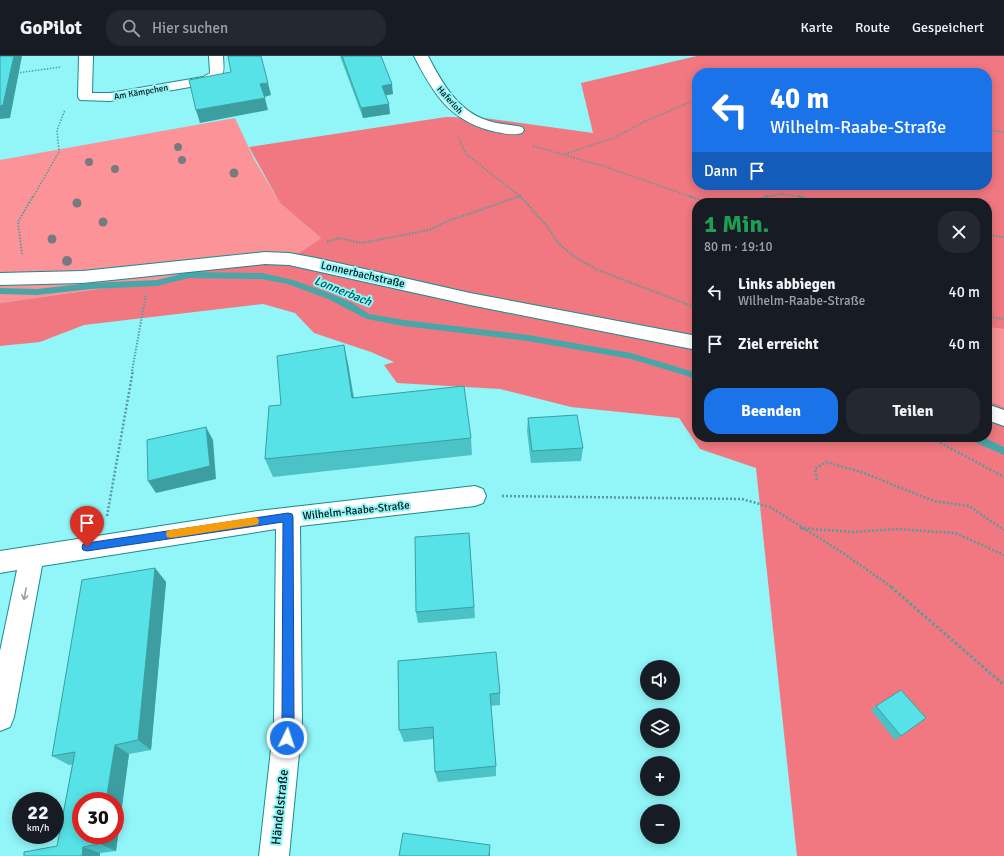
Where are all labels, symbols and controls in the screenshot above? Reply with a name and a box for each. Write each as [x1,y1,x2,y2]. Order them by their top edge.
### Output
search box [106,10,386,46]
text: GoPilot [20,16,82,40]
icon: search [120,17,142,39]
text: Hier suchen [152,19,228,37]
text: Karte [800,19,833,36]
text: Route [855,19,890,36]
text: Gespeichert [912,19,984,36]
street label: Am Kämpchen [113,82,169,103]
text: 40 m [770,82,829,116]
street label: Haferloh [434,84,465,117]
icon: left [704,84,756,136]
text: Wilhelm-Raabe-Straße [770,116,946,138]
icon: arrive [746,160,768,182]
text: Dann [704,162,738,180]
text: 1 Min. [704,209,769,239]
button: close [938,211,980,253]
text: 80 m · 19:10 [704,239,773,255]
street label: Lonnerbachstraße [320,258,406,290]
water label: Lonnerbach [312,273,374,309]
text: Links abbiegen [738,275,835,293]
icon: left [704,281,726,303]
text: 40 m [949,283,980,301]
text: Wilhelm-Raabe-Straße [738,293,865,309]
icon: arrive [704,333,726,355]
text: Ziel erreicht [738,335,819,353]
text: 40 m [949,335,980,353]
button: Beenden [704,388,838,434]
button: Teilen [846,388,980,434]
street label: Wilhelm-Raabe-Straße [302,498,410,523]
pin [70,506,104,547]
icon: arrive [76,512,98,534]
one-way arrow [20,587,28,600]
map controls [640,660,680,844]
button: sound [640,660,680,700]
button: layers [640,708,680,748]
position arrow [266,717,308,759]
button: + [640,756,680,796]
street label: Händelstraße [268,769,292,846]
speed limit sign: 30 [72,792,124,844]
text: 22 [27,800,49,825]
button: − [640,804,680,844]
text: km/h [27,822,49,834]

